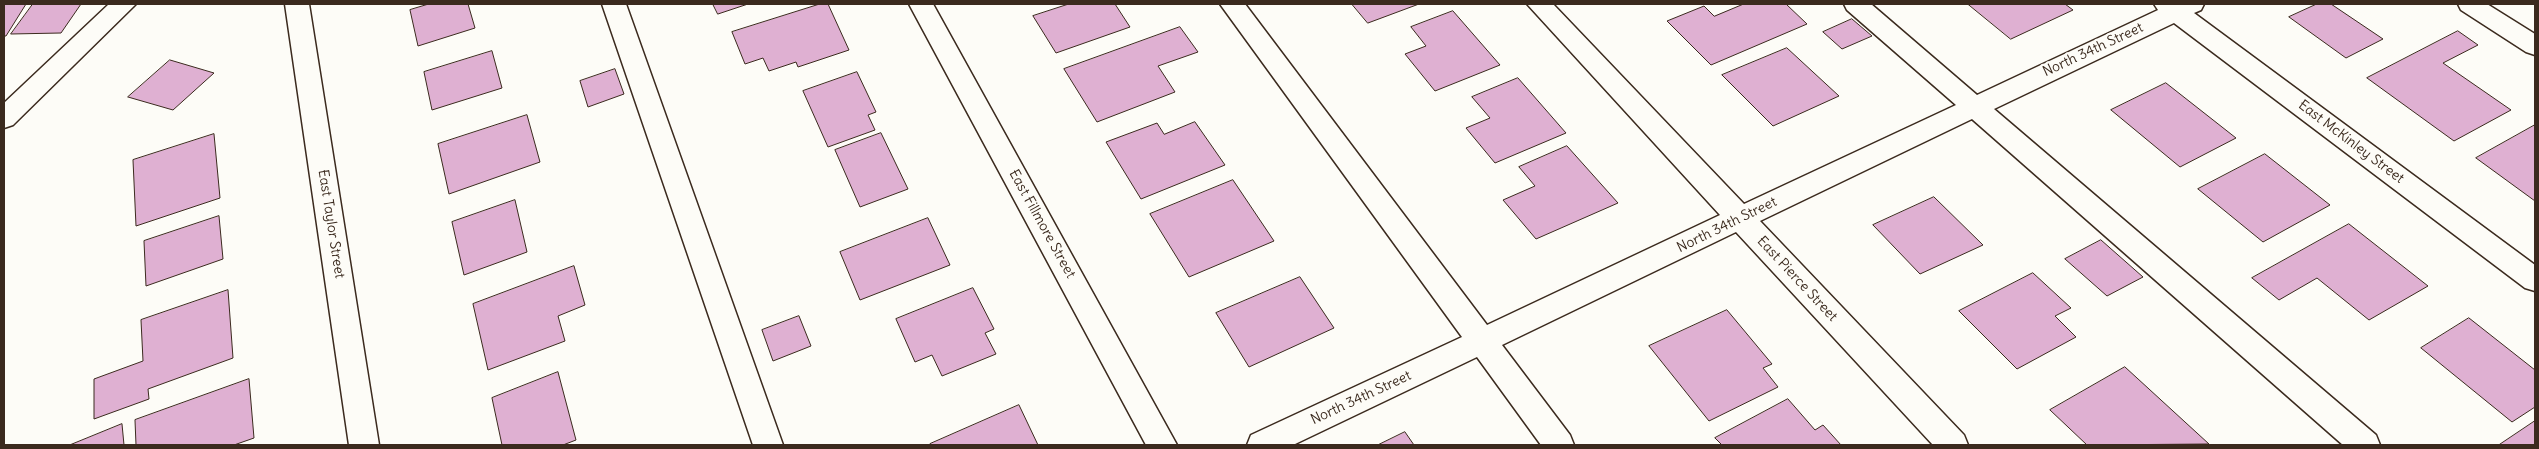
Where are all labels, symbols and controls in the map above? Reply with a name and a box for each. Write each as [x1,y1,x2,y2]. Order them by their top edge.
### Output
street label: North 34th Street [2040,19,2146,81]
street label: East McKinley Street [2295,97,2407,187]
street label: East Fillmore Street [1005,167,1079,281]
street label: East Taylor Street [314,168,348,280]
street label: North 34th Street [1674,194,1780,256]
street label: East Pierce Street [1753,233,1841,325]
street label: North 34th Street [1308,367,1414,429]

